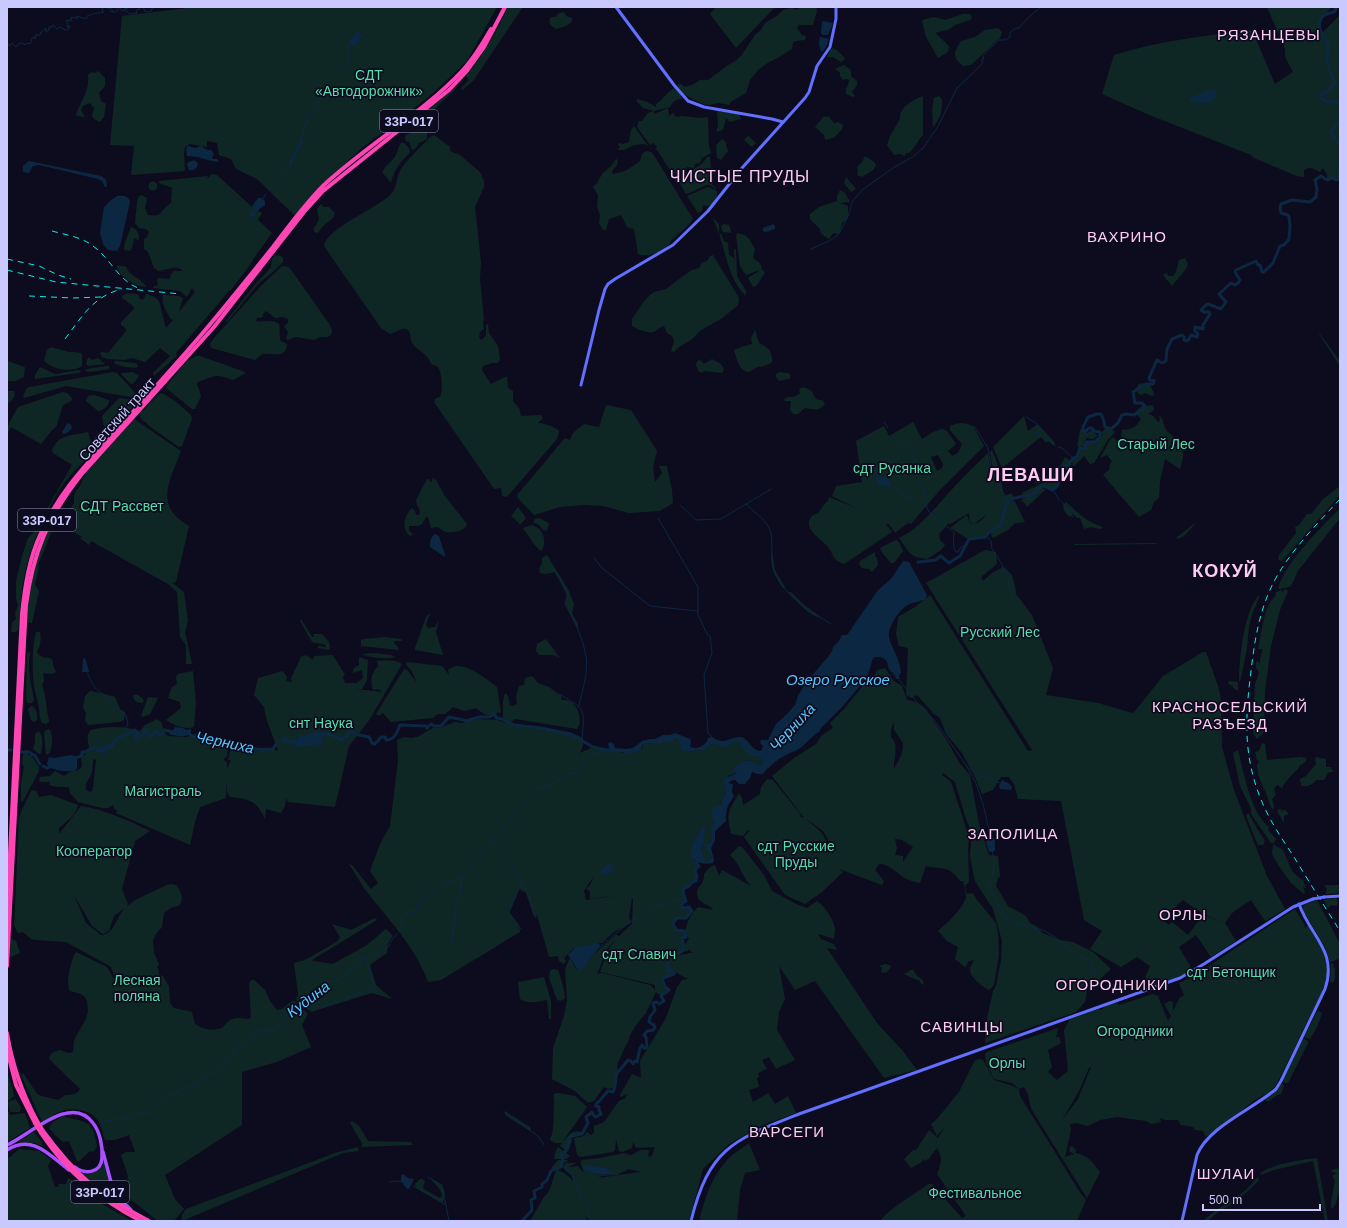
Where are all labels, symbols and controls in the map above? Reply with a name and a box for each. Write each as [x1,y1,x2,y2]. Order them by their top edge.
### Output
district label: РЯЗАНЦЕВЫ [1217,26,1321,43]
park label: СДТ «Автодорожник» [315,67,423,99]
road number: 33Р-017 [380,110,438,132]
district label: ЧИСТЫЕ ПРУДЫ [670,168,810,185]
district label: ВАХРИНО [1087,228,1167,245]
street label: Советский тракт [76,374,159,464]
park label: Старый Лес [1117,436,1195,452]
park label: сдт Русянка [853,460,931,476]
district label: ЛЕВАШИ [988,465,1074,485]
park label: СДТ Рассвет [80,498,164,514]
road number: 33Р-017 [18,509,76,531]
district label: КОКУЙ [1192,560,1258,581]
park label: Русский Лес [960,624,1040,640]
water label: Озеро Русское [786,671,890,688]
district label: КРАСНОСЕЛЬСКИЙ РАЗЪЕЗД [1152,698,1308,732]
water label: Черниха [766,700,818,754]
park label: снт Наука [289,715,353,731]
water label: Черниха [194,728,256,756]
park label: Магистраль [125,783,201,799]
district label: ЗАПОЛИЦА [968,825,1058,842]
park label: сдт Русские Пруды [757,838,835,870]
park label: Кооператор [56,843,132,859]
district label: ОРЛЫ [1159,906,1207,923]
park label: сдт Славич [602,946,676,962]
park label: сдт Бетонщик [1186,964,1276,980]
park label: Лесная поляна [113,972,161,1004]
district label: ОГОРОДНИКИ [1056,976,1168,993]
water label: Кудина [283,977,333,1021]
district label: САВИНЦЫ [920,1018,1004,1035]
park label: Огородники [1097,1023,1173,1039]
park label: Орлы [989,1055,1025,1071]
district label: ВАРСЕГИ [749,1123,825,1140]
district label: ШУЛАИ [1197,1165,1255,1182]
road number: 33Р-017 [71,1181,129,1203]
park label: Фестивальное [928,1185,1022,1201]
scale bar [1203,1186,1320,1212]
text: 500 m [1209,1193,1242,1207]

